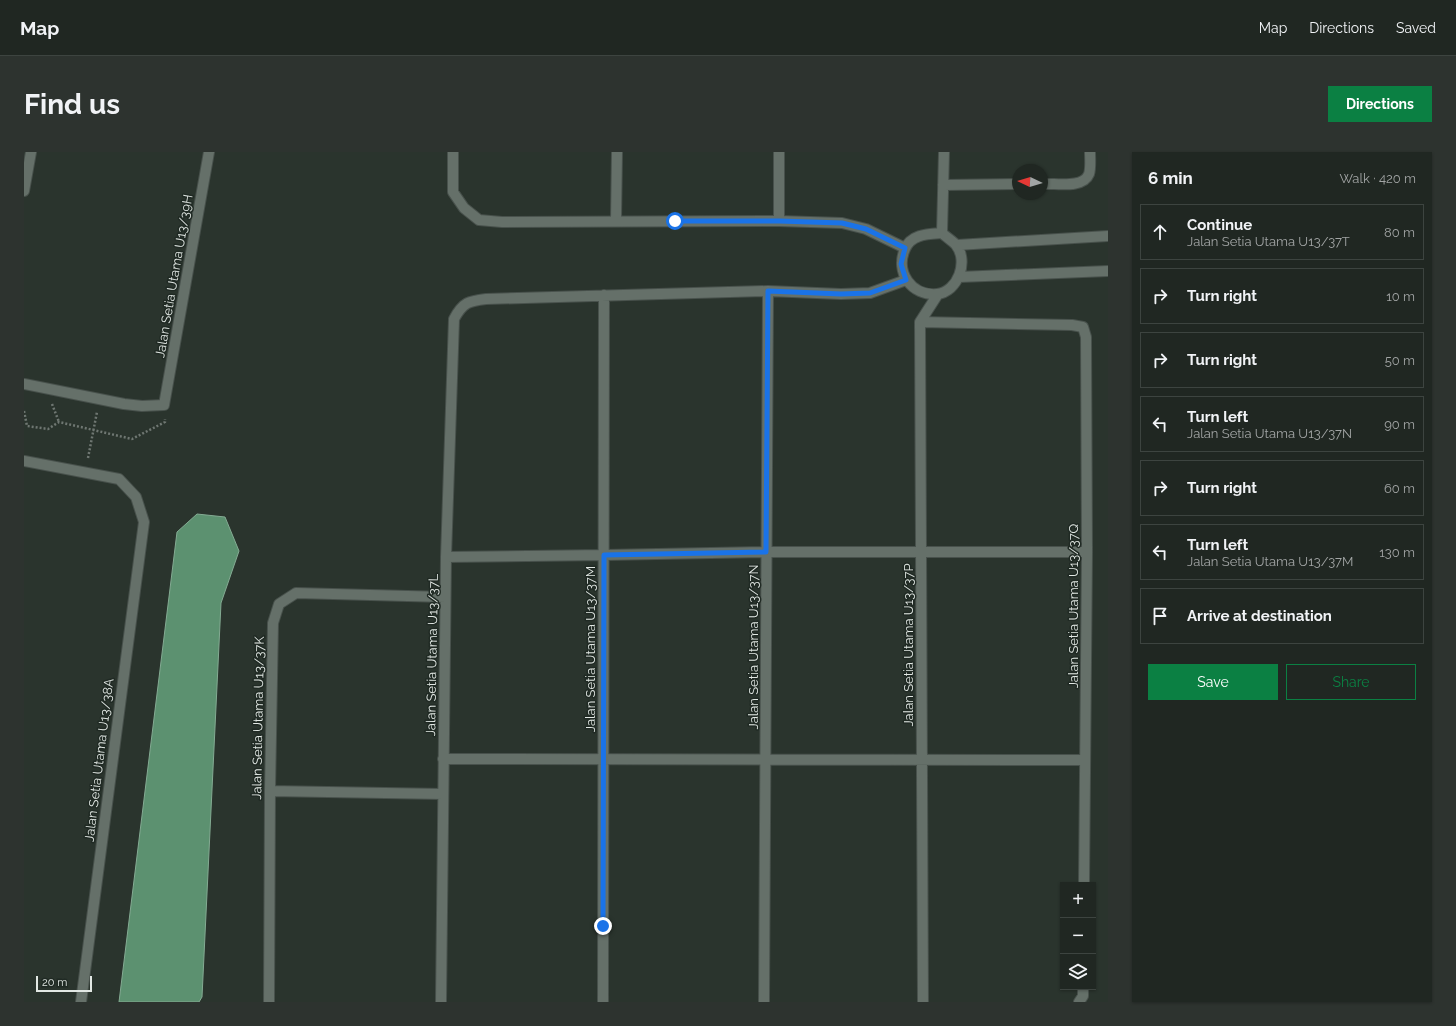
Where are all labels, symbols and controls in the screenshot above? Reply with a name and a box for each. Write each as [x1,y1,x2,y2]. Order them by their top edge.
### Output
text: Map [20,17,59,39]
text: Map [1259,20,1287,36]
text: Directions [1309,20,1374,36]
text: Saved [1396,20,1436,36]
button: Directions [1328,86,1432,122]
text: Find us [24,88,120,121]
north arrow [1012,164,1048,200]
text: 6 min [1148,168,1193,188]
text: Walk · 420 m [1339,171,1416,186]
street label: Jalan Setia Utama U13/39H [152,193,196,359]
route start [666,212,684,230]
text: Continue [1187,216,1252,234]
icon: ahead [1149,221,1171,243]
text: 80 m [1384,225,1415,240]
text: Jalan Setia Utama U13/37T [1187,234,1350,249]
icon: right [1149,285,1171,307]
text: Turn right [1187,287,1257,305]
text: 10 m [1386,289,1415,304]
icon: right [1149,349,1171,371]
text: Turn right [1187,351,1257,369]
text: 50 m [1385,353,1415,368]
text: Turn left [1187,408,1248,426]
icon: left [1149,413,1171,435]
text: 90 m [1384,417,1415,432]
text: Jalan Setia Utama U13/37N [1187,426,1352,441]
icon: right [1149,477,1171,499]
text: Turn right [1187,479,1257,497]
text: 60 m [1384,481,1415,496]
street label: Jalan Setia Utama U13/37Q [1066,523,1081,688]
text: Turn left [1187,536,1248,554]
icon: left [1149,541,1171,563]
text: 130 m [1379,545,1415,560]
text: Jalan Setia Utama U13/37M [1187,554,1353,569]
street label: Jalan Setia Utama U13/37P [901,563,916,727]
street label: Jalan Setia Utama U13/37N [746,564,761,730]
street label: Jalan Setia Utama U13/37M [583,566,598,732]
street label: Jalan Setia Utama U13/37L [423,573,441,736]
icon: arrive [1149,605,1171,627]
text: Arrive at destination [1187,607,1332,625]
street label: Jalan Setia Utama U13/37K [249,636,267,800]
button: Save [1148,664,1278,700]
button: Share [1286,664,1416,700]
street label: Jalan Setia Utama U13/38A [82,677,116,843]
map controls [1060,882,1096,990]
button: + [1060,882,1096,918]
route end [594,917,612,935]
button: − [1060,918,1096,954]
button: layers [1060,954,1096,990]
scale bar [36,974,92,993]
text: 20 m [42,976,67,989]

